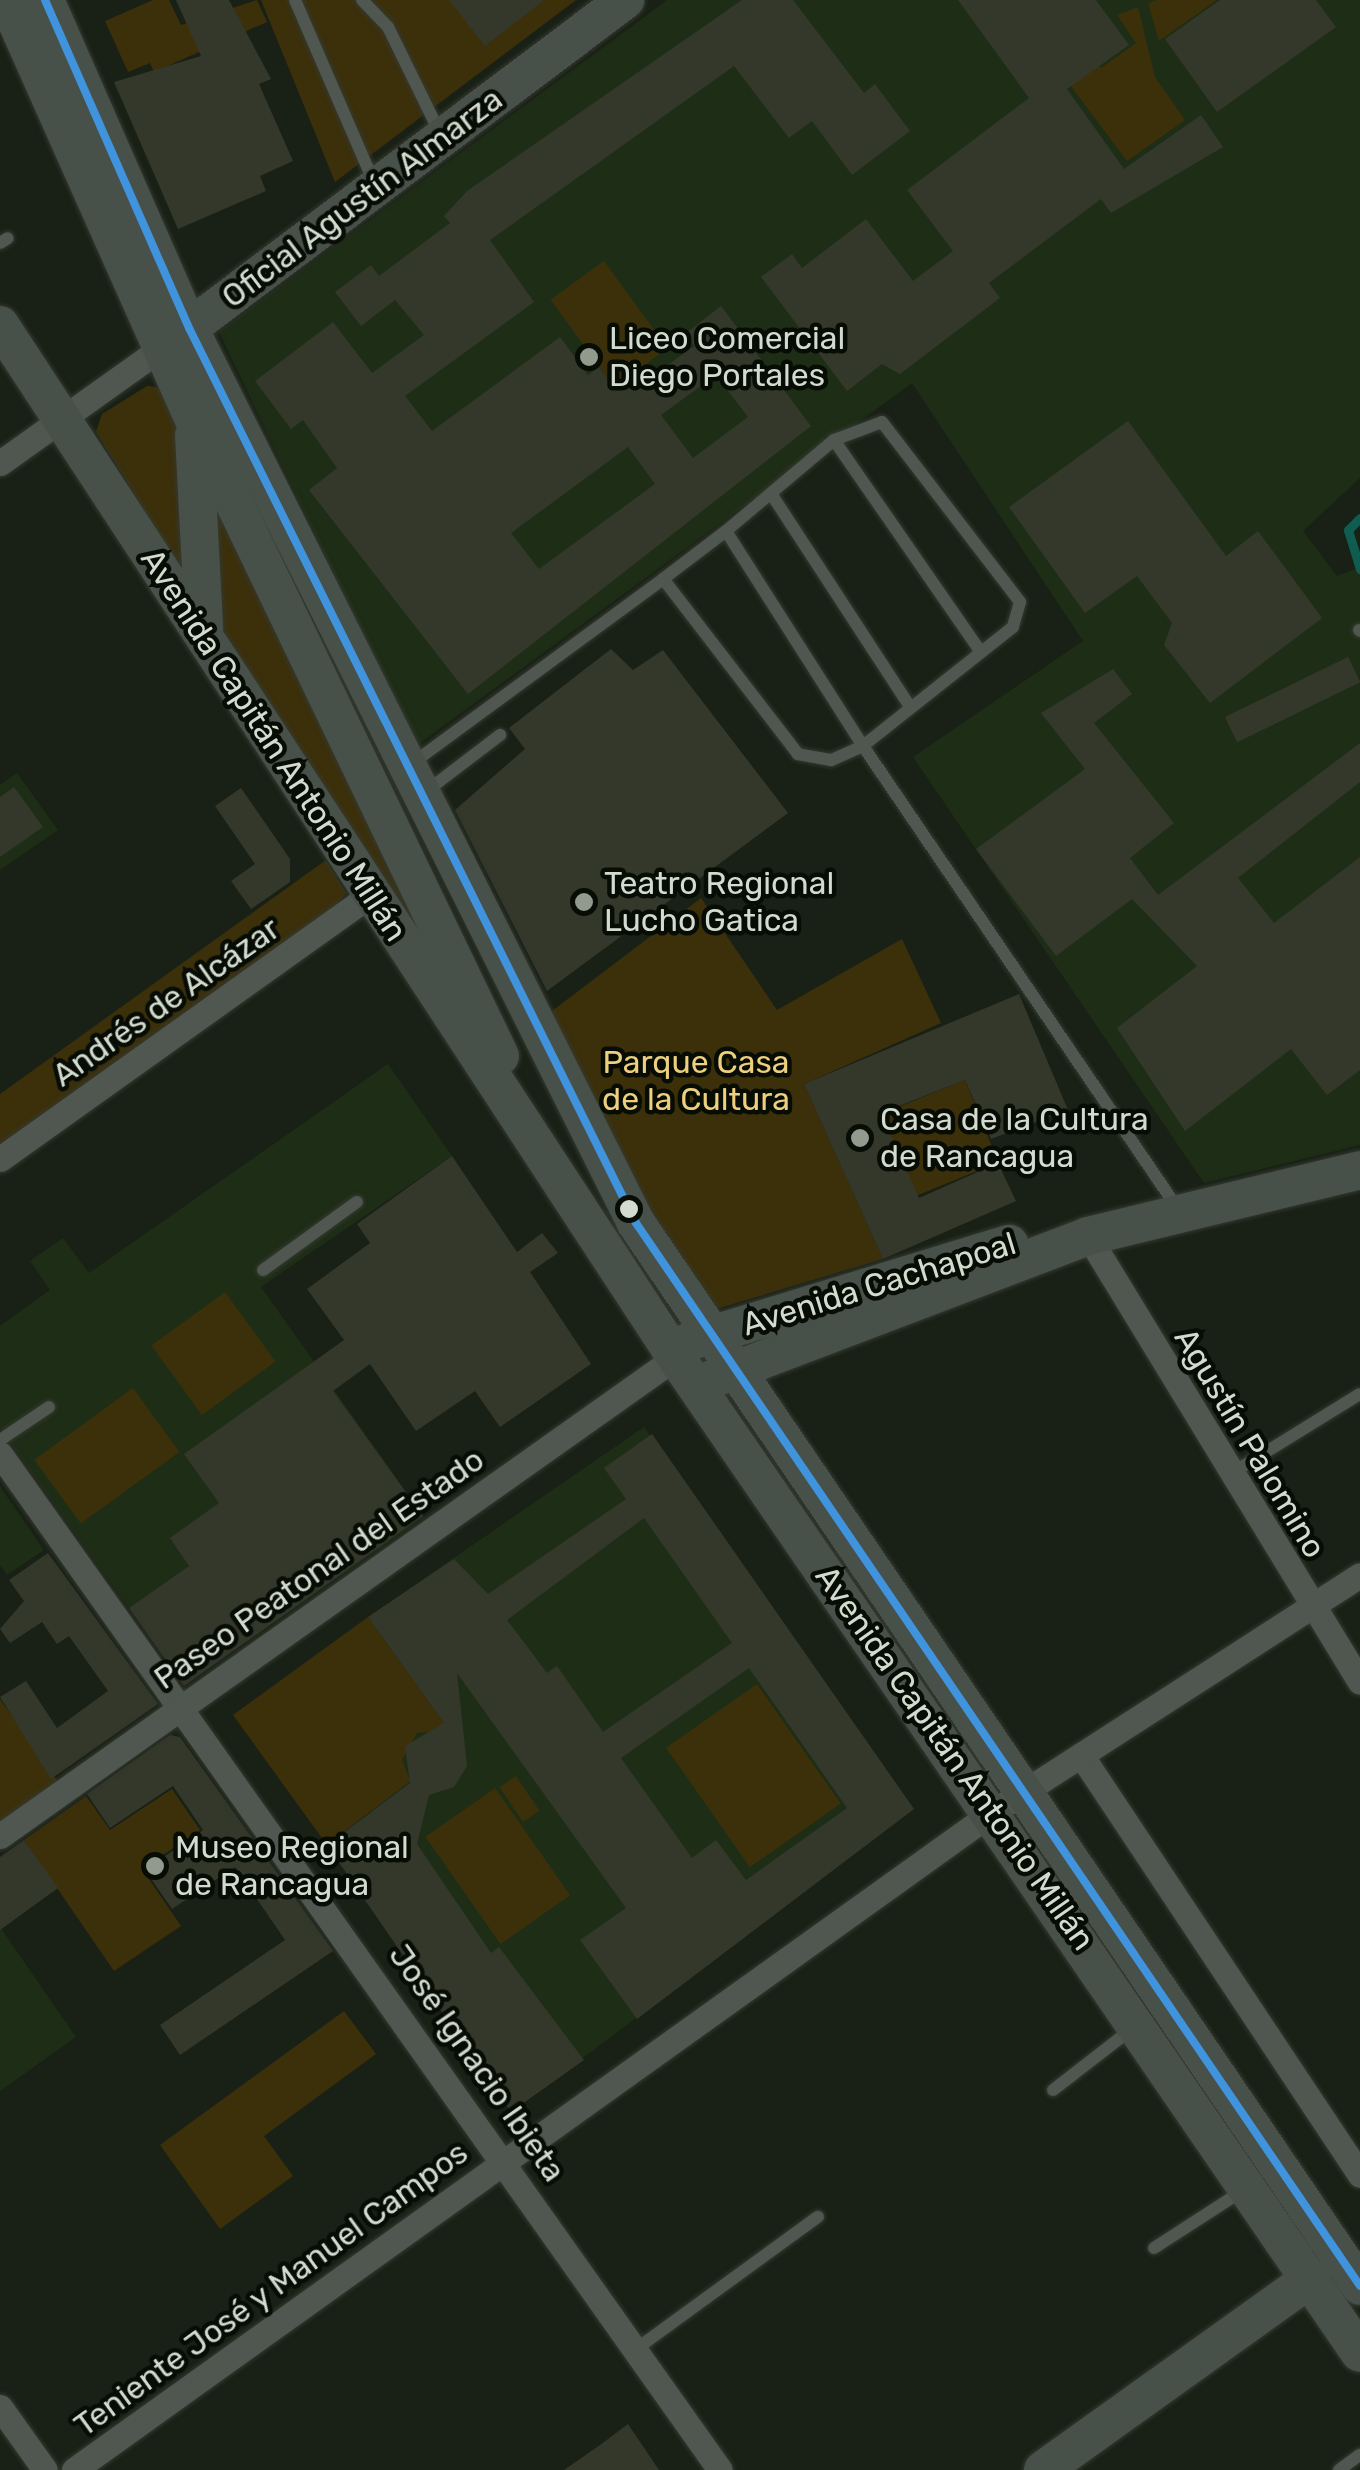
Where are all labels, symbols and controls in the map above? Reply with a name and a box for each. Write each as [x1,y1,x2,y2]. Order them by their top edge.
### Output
street label: Oficial Agustín Almarza [214,80,510,316]
place label: Liceo Comercial Diego Portales [609,320,845,395]
marker: Liceo Comercial Diego Portales [578,346,600,368]
street label: Avenida Capitán Antonio Millán [132,541,416,949]
place label: Teatro Regional Lucho Gatica [604,865,834,940]
marker: Teatro Regional Lucho Gatica [573,891,595,913]
street label: Andrés de Alcázar [45,909,287,1095]
park label: Parque Casa de la Cultura [602,1044,790,1119]
place label: Casa de la Cultura de Rancagua [880,1101,1149,1176]
marker: Casa de la Cultura de Rancagua [849,1127,871,1149]
unlabelled marker [619,1199,639,1219]
street label: Avenida Cachapoal [738,1224,1020,1344]
street label: Agustín Palomino [1166,1321,1334,1565]
street label: Paseo Peatonal del Estado [147,1440,491,1698]
street label: Avenida Capitán Antonio Millán [807,1558,1103,1958]
place label: Museo Regional de Rancagua [175,1829,409,1904]
marker: Museo Regional de Rancagua [144,1855,166,1877]
street label: José Ignacio Ibieta [381,1937,573,2189]
street label: Teniente José y Manuel Campos [66,2133,476,2445]

